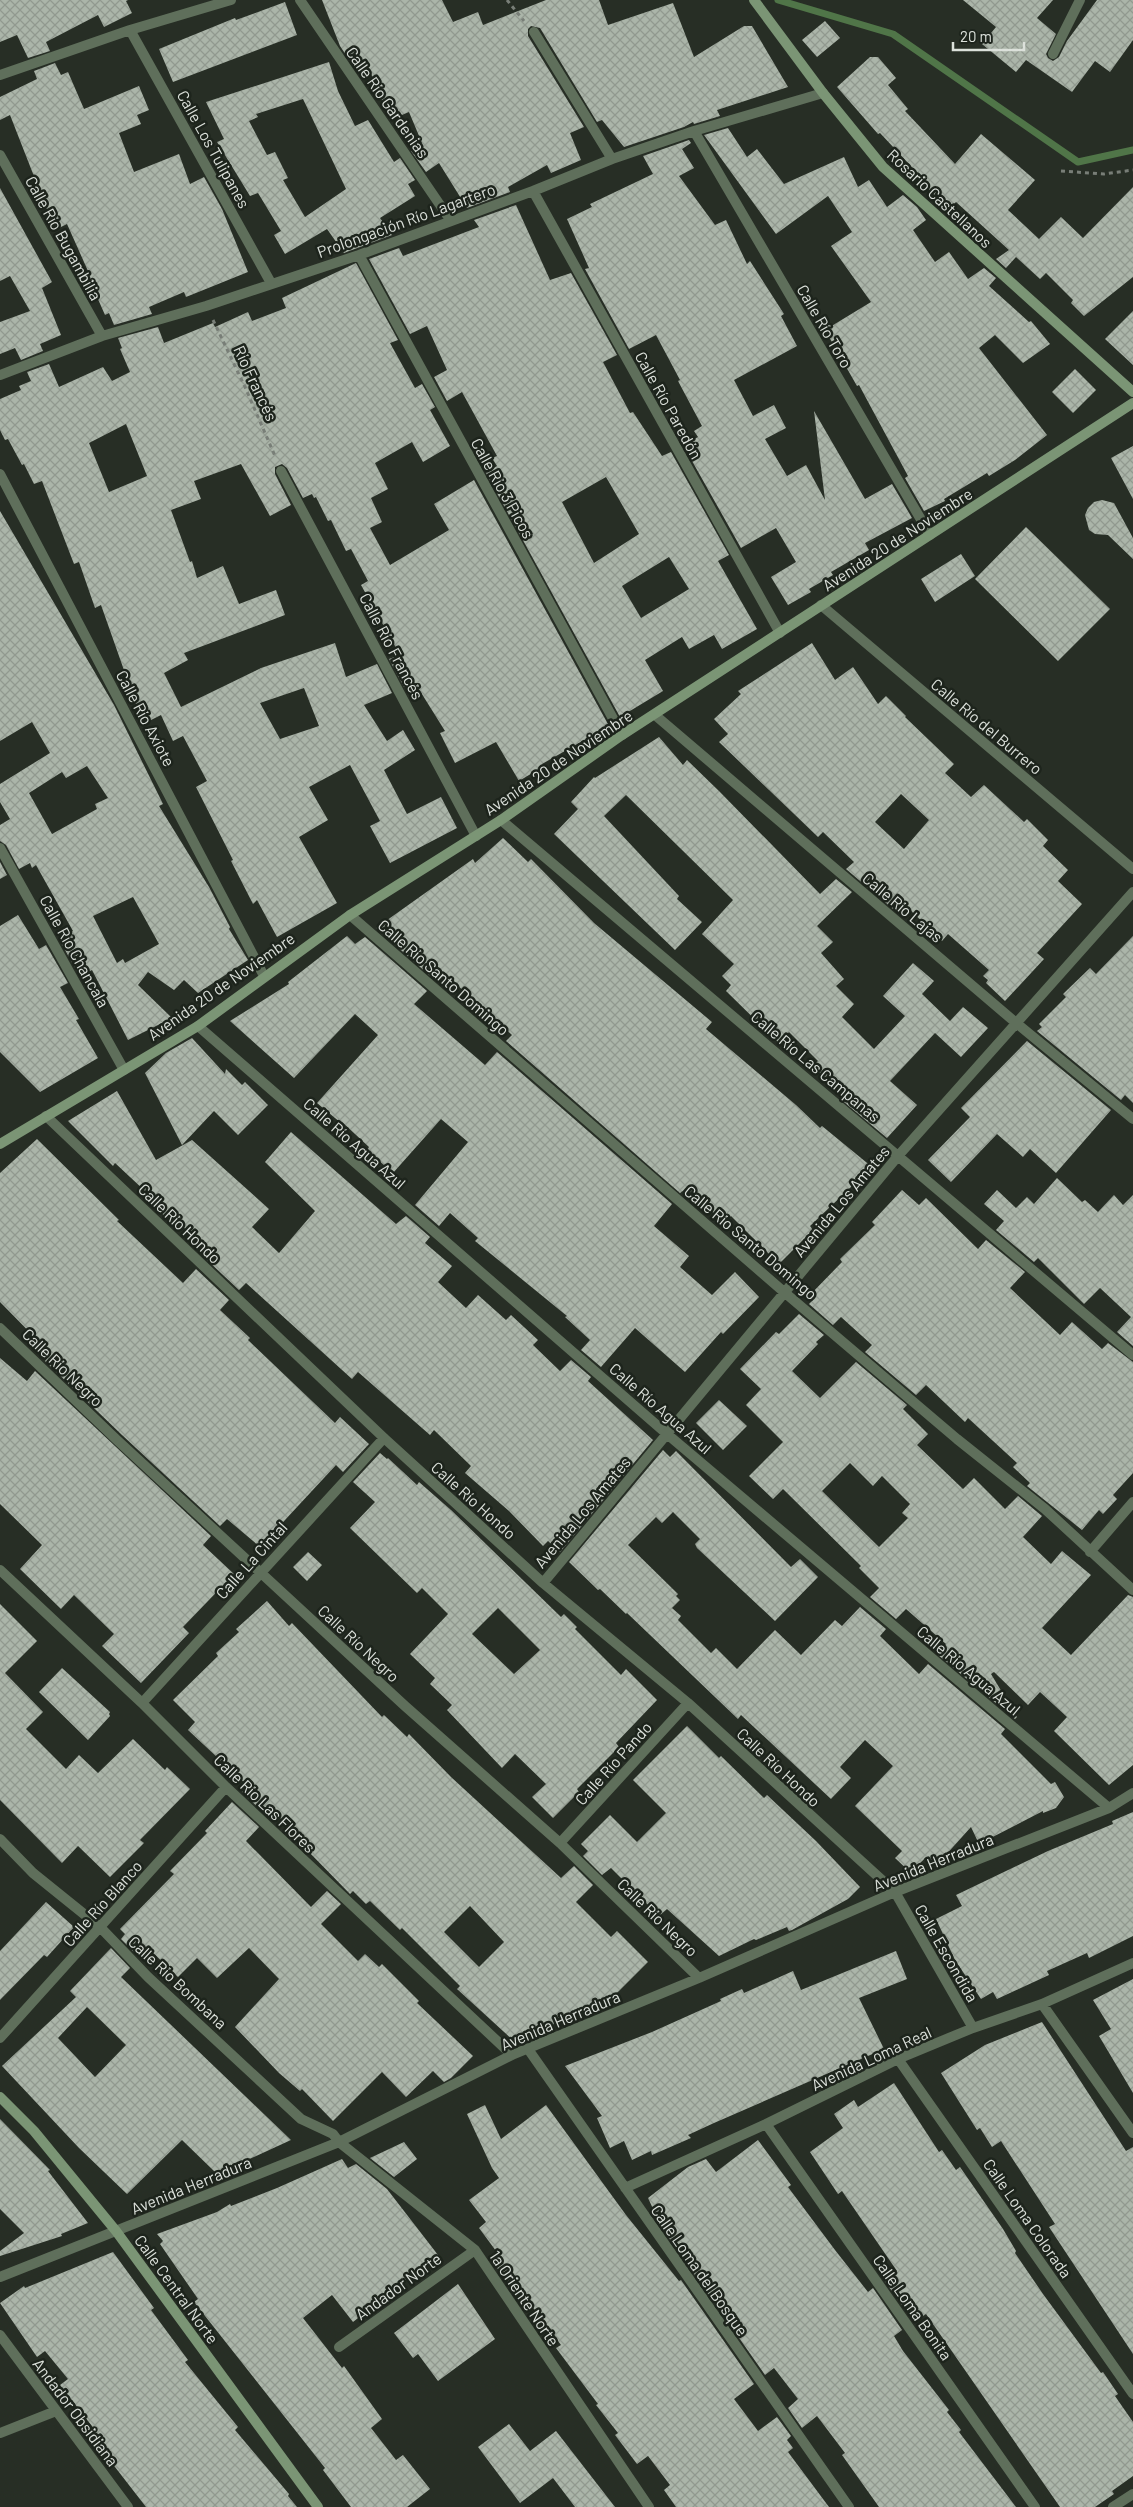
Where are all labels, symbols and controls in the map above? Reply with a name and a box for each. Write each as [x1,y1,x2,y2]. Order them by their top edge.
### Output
scale bar [953,20,1024,52]
text: 20 m [960,27,992,45]
street label: Calle Río Gardenias [343,43,433,161]
street label: Calle Los Tulipanes [174,87,254,211]
street label: Rosario Castellanos [884,145,996,251]
street label: Calle Río Bugambilia [22,173,106,303]
street label: Prolongación Río Lagartero [314,179,498,261]
street label: Calle Río Toro [793,281,857,371]
street label: Río Francés [230,342,282,424]
street label: Calle Río Paredón [632,348,706,462]
street label: Calle Río 3 Picos [468,435,538,541]
street label: Avenida 20 de Noviembre [818,483,976,595]
street label: Calle Río Francés [356,590,428,702]
street label: Calle Río Axiote [113,667,179,769]
street label: Calle Río del Burrero [928,674,1046,778]
street label: Avenida 20 de Noviembre [480,705,636,819]
street label: Calle Río Lajas [859,868,947,946]
street label: Calle Río Chancala [36,892,114,1010]
street label: Calle Río Santo Domingo [375,915,513,1039]
street label: Avenida 20 de Noviembre [144,928,298,1044]
street label: Calle Río Las Campanas [748,1006,884,1126]
street label: Calle Río Agua Azul [300,1094,410,1192]
street label: Avenida Los Amates [789,1142,893,1260]
street label: Calle Río Hondo [135,1179,225,1267]
street label: Calle Río Santo Domingo [681,1181,821,1303]
street label: Calle Río Negro [19,1324,107,1410]
street label: Calle Río Agua Azul [606,1359,716,1457]
street label: Avenida Los Amates [530,1453,634,1571]
street label: Calle Río Hondo [428,1457,520,1543]
street label: Calle La Cintal [211,1517,291,1603]
street label: Calle Río Negro [314,1600,404,1686]
street label: Calle Río Agua Azul [914,1621,1024,1719]
street label: Calle Río Pando [571,1717,655,1809]
street label: Calle Río Hondo [733,1724,825,1810]
street label: Calle Río Las Flores [210,1750,320,1856]
street label: Avenida Herradura [870,1829,996,1895]
street label: Calle Río Blanco [58,1856,146,1950]
street label: Calle Río Negro [614,1874,702,1960]
street label: Calle Escondida [911,1901,983,2005]
street label: Calle Río Bombana [125,1932,231,2032]
street label: Avenida Herradura [497,1986,623,2054]
street label: Avenida Loma Real [808,2022,934,2094]
street label: Avenida Herradura [128,2152,254,2218]
street label: Calle Loma Colorada [980,2155,1076,2281]
street label: Calle Loma del Bosque [648,2201,752,2339]
street label: Calle Central Norte [131,2231,223,2347]
street label: 1a Oriente Norte [486,2247,564,2349]
street label: Andador Norte [351,2249,445,2323]
street label: Calle Loma Bonita [869,2250,957,2364]
street label: Andador Obsidiana [29,2354,123,2470]

